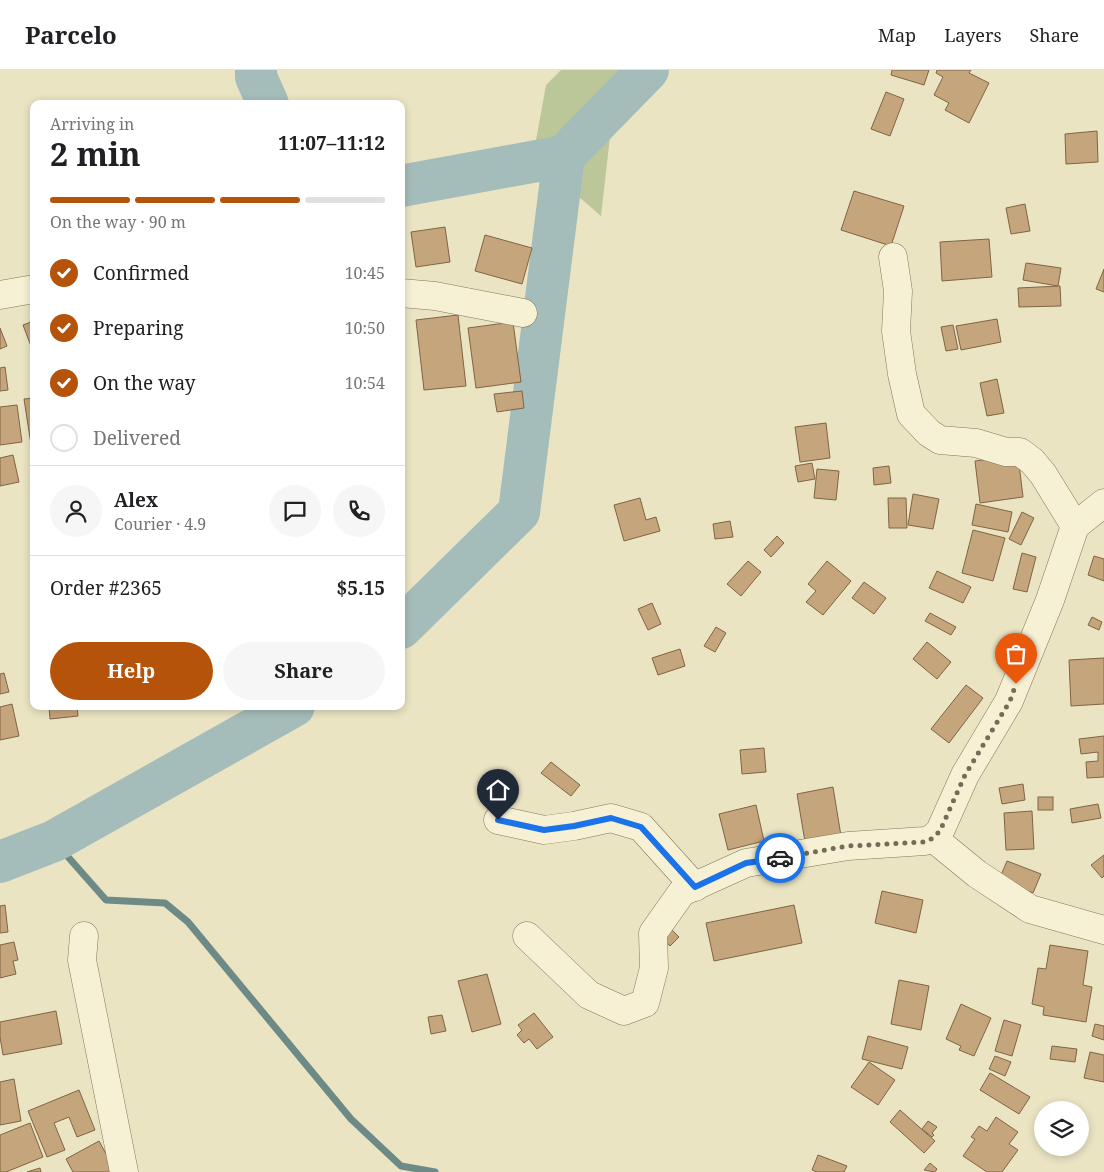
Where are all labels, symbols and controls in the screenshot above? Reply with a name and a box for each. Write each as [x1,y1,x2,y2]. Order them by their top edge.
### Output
text: Parcelo [25,18,117,51]
text: Map [878,23,916,47]
text: Layers [944,23,1002,47]
text: Share [1030,23,1079,47]
text: Arriving in [50,113,134,135]
text: 11:07–11:12 [278,130,385,156]
text: 2 min [50,132,141,175]
text: On the way · 90 m [50,211,186,233]
icon: check [50,259,78,287]
text: Confirmed [93,260,189,286]
text: 10:45 [345,262,385,284]
icon: check [50,314,78,342]
text: Preparing [93,315,183,341]
text: 10:50 [345,317,385,339]
icon: check [50,369,78,397]
text: On the way [93,370,196,396]
text: 10:54 [345,372,385,394]
text: Delivered [93,425,181,451]
button: person [50,485,102,537]
button: chat [269,485,321,537]
button: phone [333,485,385,537]
text: Alex [114,487,158,513]
text: Courier · 4.9 [114,513,206,535]
text: Order #2365 [50,575,162,601]
text: $5.15 [336,575,385,601]
pin [995,633,1037,684]
icon: bag [1002,640,1030,668]
button: Help [50,642,213,700]
button: Share [223,642,385,700]
pin [477,769,519,820]
icon: home [484,776,512,804]
courier [755,833,805,883]
icon: car [766,844,794,872]
map controls [1034,1101,1089,1156]
button: layers [1034,1101,1089,1156]

